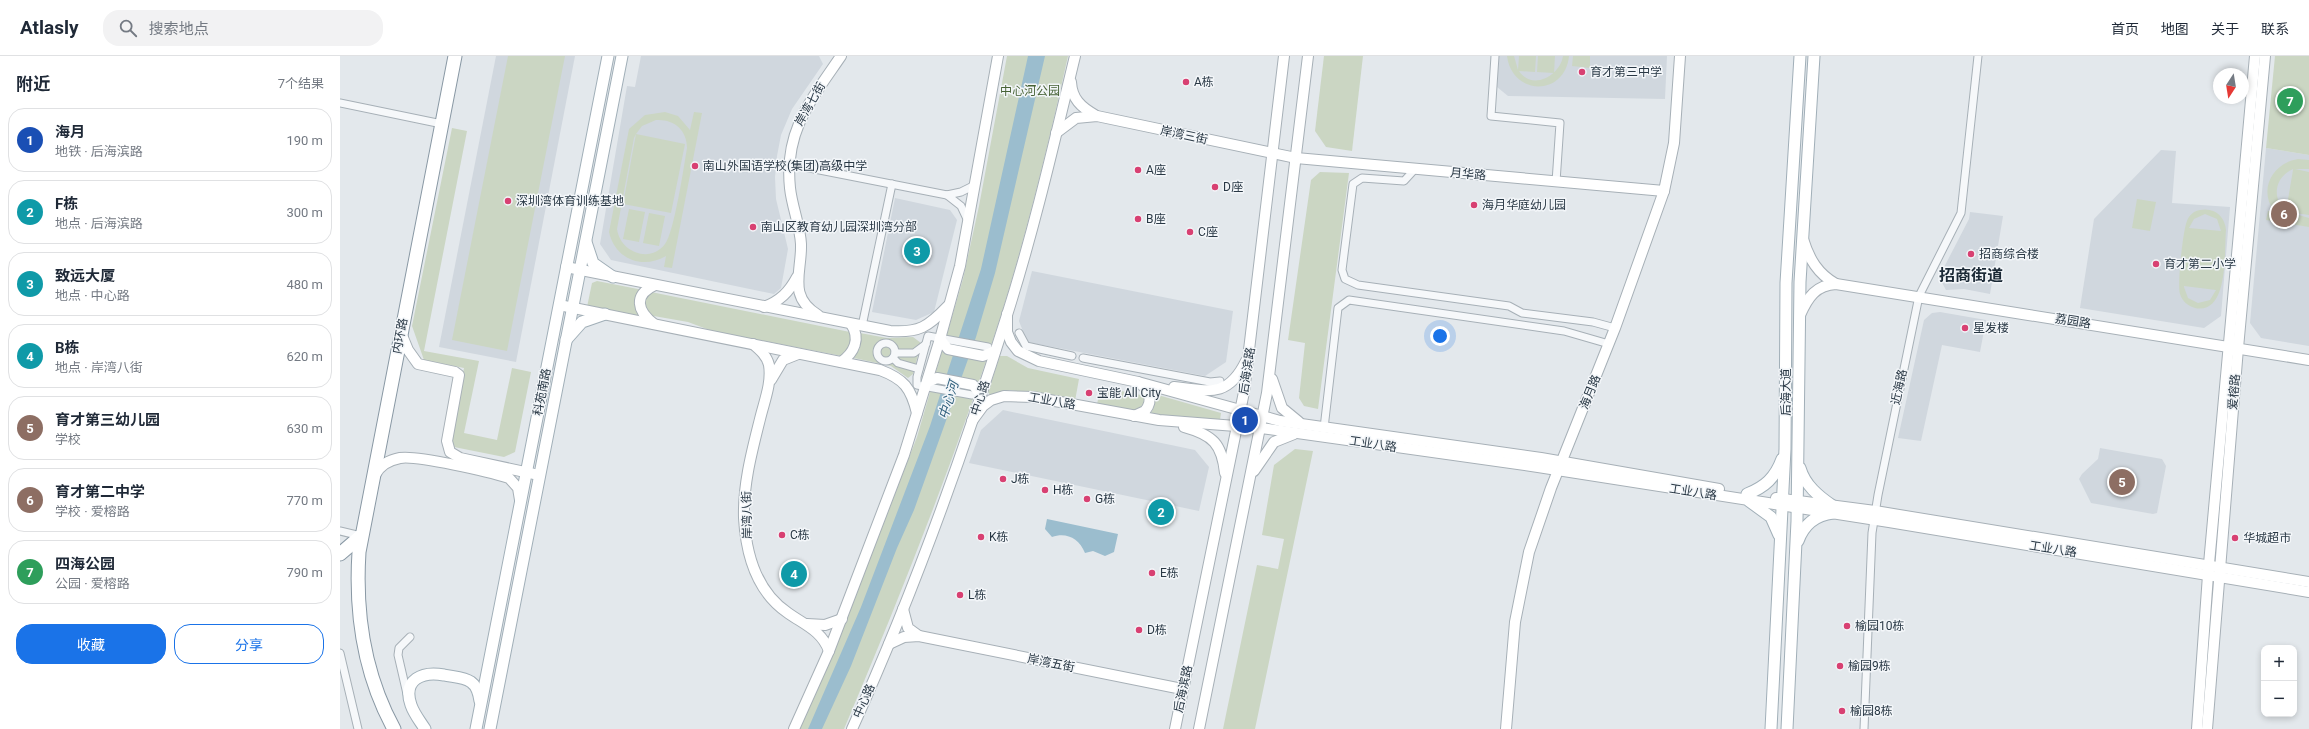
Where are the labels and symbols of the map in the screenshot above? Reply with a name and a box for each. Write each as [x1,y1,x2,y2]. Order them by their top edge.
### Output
place label: 育才第三中学 [1590,65,1662,79]
marker: 育才第三中学 [1577,67,1587,77]
north arrow [2213,68,2249,104]
place label: A栋 [1194,75,1214,89]
marker: A栋 [1181,77,1191,87]
street label: 岸湾七街 [792,80,828,128]
park label: 中心河公园 [1000,84,1060,98]
pin: 7 [2277,86,2303,116]
street label: 岸湾三街 [1159,123,1209,147]
place label: 南山外国语学校(集团)高级中学 [703,159,867,173]
marker: 南山外国语学校(集团)高级中学 [690,161,700,171]
place label: A座 [1146,163,1166,177]
marker: A座 [1133,165,1143,175]
street label: 月华路 [1449,165,1487,183]
place label: D座 [1223,180,1243,194]
marker: D座 [1210,182,1220,192]
place label: 深圳湾体育训练基地 [516,194,624,208]
marker: 深圳湾体育训练基地 [503,196,513,206]
place label: 海月华庭幼儿园 [1482,198,1566,212]
pin: 6 [2271,199,2297,229]
marker: 海月华庭幼儿园 [1469,200,1479,210]
place label: B座 [1146,212,1165,226]
marker: B座 [1133,214,1143,224]
place label: 南山区教育幼儿园深圳湾分部 [761,220,917,234]
marker: 南山区教育幼儿园深圳湾分部 [748,222,758,232]
place label: C座 [1198,225,1218,239]
marker: C座 [1185,227,1195,237]
pin: 3 [904,236,930,266]
place label: 招商综合楼 [1979,247,2039,261]
marker: 招商综合楼 [1966,249,1976,259]
place label: 育才第二小学 [2164,257,2236,271]
marker: 育才第二小学 [2151,259,2161,269]
district label: 招商街道 [1939,266,2003,285]
street label: 荔园路 [2054,311,2092,331]
street label: 内环路 [390,317,410,355]
place label: 星发楼 [1973,321,2009,335]
marker: 星发楼 [1960,323,1970,333]
your location [1430,326,1450,346]
street label: 后海滨路 [1236,346,1258,396]
street label: 科苑南路 [531,367,553,417]
street label: 后海大道 [1779,368,1793,416]
street label: 近海路 [1888,368,1910,406]
street label: 海月路 [1577,373,1603,411]
street label: 爱榕路 [2225,373,2243,411]
water label: 中心河 [936,376,962,421]
street label: 中心路 [968,379,992,417]
place label: 宝能 All City [1097,386,1161,400]
marker: 宝能 All City [1084,388,1094,398]
street label: 工业八路 [1027,390,1077,412]
pin: 1 [1232,405,1258,435]
street label: 工业八路 [1348,434,1398,454]
pin: 5 [2109,467,2135,497]
place label: J栋 [1011,472,1030,486]
marker: J栋 [998,474,1008,484]
street label: 工业八路 [1668,481,1718,503]
place label: H栋 [1053,483,1074,497]
marker: H栋 [1040,485,1050,495]
street label: 岸湾八街 [740,491,754,539]
place label: G栋 [1095,492,1115,506]
marker: G栋 [1082,494,1092,504]
pin: 2 [1148,497,1174,527]
place label: C栋 [790,528,810,542]
marker: C栋 [777,530,787,540]
place label: K栋 [989,530,1009,544]
place label: 华城超市 [2243,531,2291,545]
marker: K栋 [976,532,986,542]
marker: 华城超市 [2230,533,2240,543]
street label: 工业八路 [2028,538,2078,560]
pin: 4 [781,559,807,589]
place label: E栋 [1160,566,1179,580]
marker: E栋 [1147,568,1157,578]
place label: L栋 [968,588,986,602]
marker: L栋 [955,590,965,600]
place label: 榆园10栋 [1855,619,1905,633]
marker: 榆园10栋 [1842,621,1852,631]
place label: D栋 [1147,623,1167,637]
marker: D栋 [1134,625,1144,635]
street label: 岸湾五街 [1026,652,1076,674]
place label: 榆园9栋 [1848,659,1891,673]
marker: 榆园9栋 [1835,661,1845,671]
street label: 后海滨路 [1171,664,1195,714]
street label: 中心路 [850,682,878,720]
place label: 榆园8栋 [1850,704,1893,718]
marker: 榆园8栋 [1837,706,1847,716]

